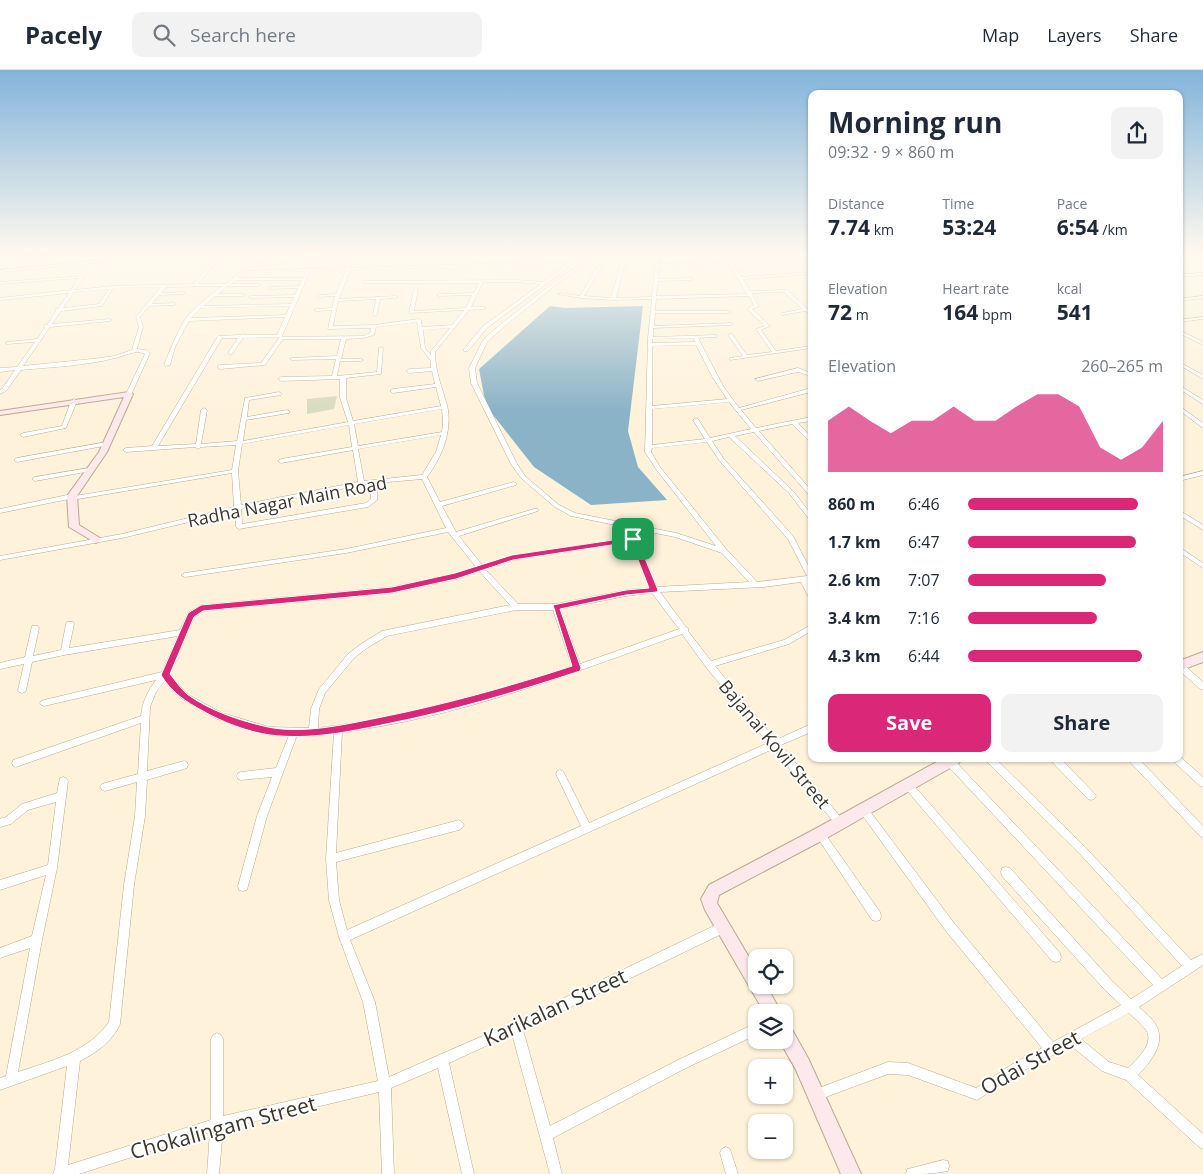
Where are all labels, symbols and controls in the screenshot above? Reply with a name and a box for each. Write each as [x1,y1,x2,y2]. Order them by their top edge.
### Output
search box [132,12,482,57]
text: Pacely [25,18,102,51]
icon: search [150,21,178,49]
text: Search here [190,22,296,48]
text: Map [982,23,1019,47]
text: Layers [1047,23,1102,47]
text: Share [1130,23,1178,47]
text: Morning run [828,103,1002,141]
button: share [1111,107,1163,159]
text: 09:32 · 9 × 860 m [828,141,954,163]
text: Distance [828,194,884,213]
text: Time [942,194,974,213]
text: Pace [1057,194,1087,213]
text: 7.74 [828,213,870,241]
text: 53:24 [942,213,996,241]
text: 6:54 [1057,213,1099,241]
text: km [870,220,894,239]
text: /km [1099,220,1128,239]
text: Elevation [828,279,887,298]
text: Heart rate [942,279,1009,298]
text: kcal [1057,279,1082,298]
text: 72 [828,298,852,326]
text: 164 [942,298,978,326]
text: 541 [1057,298,1093,326]
text: m [852,305,869,324]
text: bpm [978,305,1012,324]
text: Elevation [828,355,896,377]
text: 260–265 m [1081,355,1163,377]
street label: Radha Nagar Main Road [185,470,389,532]
text: 860 m [828,493,875,515]
text: 6:46 [908,493,940,515]
pin [612,518,654,560]
icon: arrive [619,525,647,553]
text: 1.7 km [828,531,881,553]
text: 6:47 [908,531,940,553]
text: 2.6 km [828,569,881,591]
text: 7:07 [908,569,940,591]
text: 3.4 km [828,607,881,629]
text: 7:16 [908,607,940,629]
text: 4.3 km [828,645,881,667]
text: 6:44 [908,645,940,667]
street label: Bajanai Kovil Street [714,674,836,814]
button: Save [828,694,991,752]
button: Share [1001,694,1163,752]
map controls [748,949,793,1159]
button: locate [748,949,793,994]
street label: Karikalan Street [479,962,631,1052]
button: layers [748,1004,793,1049]
street label: Odai Street [975,1023,1085,1101]
button: + [748,1059,793,1104]
street label: Chokalingam Street [127,1089,319,1165]
button: − [748,1114,793,1159]

